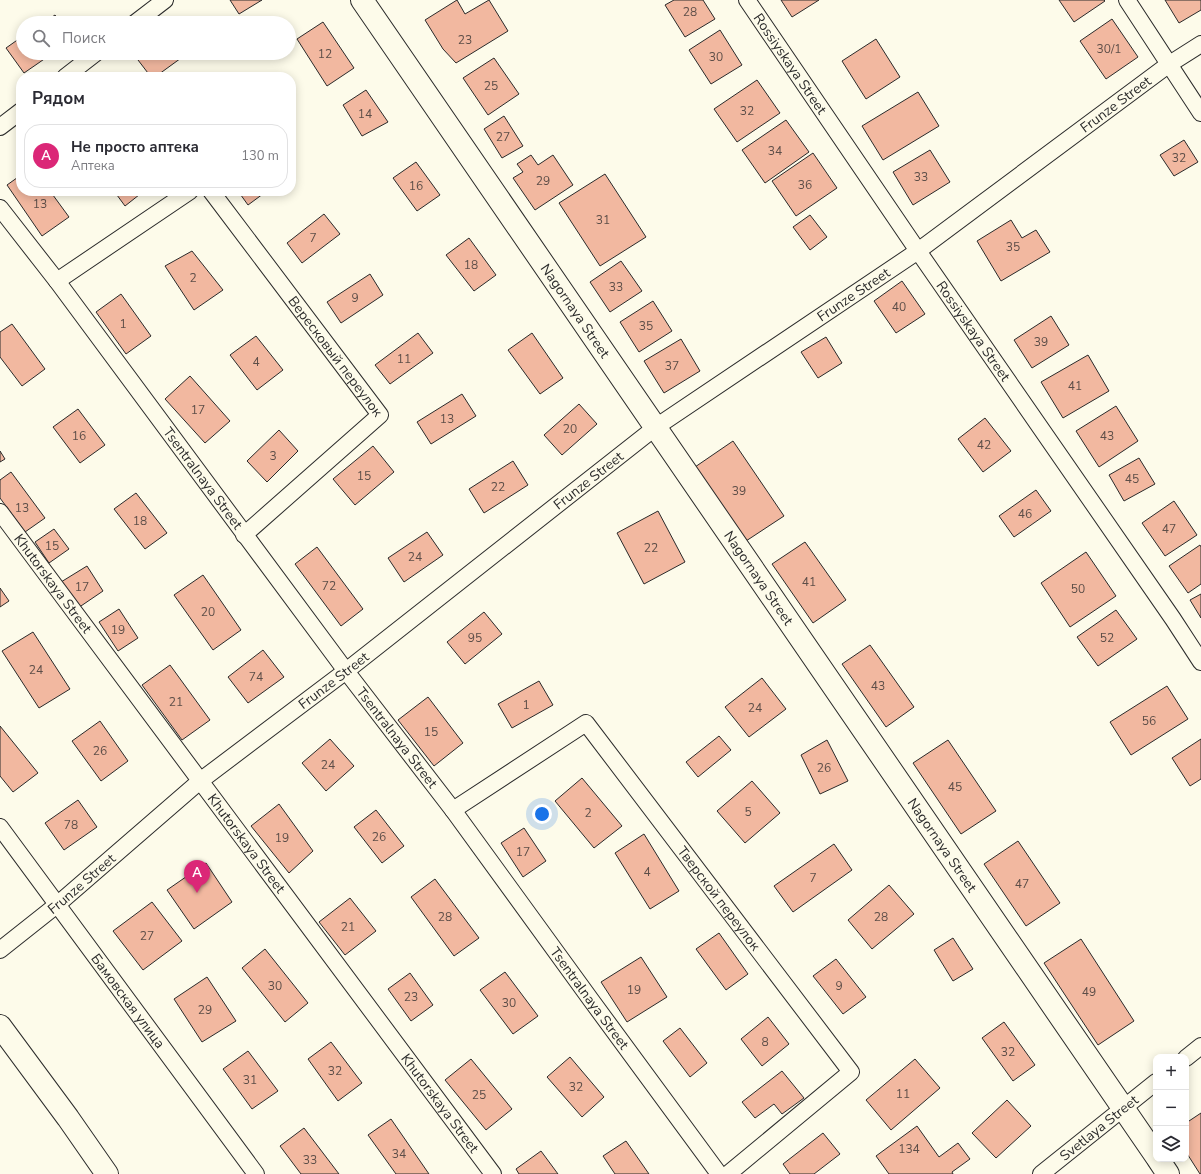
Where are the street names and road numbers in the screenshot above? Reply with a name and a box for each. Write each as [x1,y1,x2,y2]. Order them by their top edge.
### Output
street label: Rossiyskaya Street [749,10,831,118]
street label: Frunze Street [1076,72,1155,137]
street label: Nagornaya Street [536,260,614,362]
street label: Frunze Street [814,263,894,326]
street label: Rossiyskaya Street [932,277,1015,385]
street label: Вересковый переулок [284,292,387,421]
street label: Tsentralnaya Street [159,424,247,533]
street label: Frunze Street [550,447,628,514]
street label: Nagornaya Street [719,527,798,629]
street label: Khutorskaya Street [9,530,96,637]
street label: Frunze Street [294,648,373,714]
street label: Tsentralnaya Street [352,683,442,792]
street label: Khutorskaya Street [203,790,290,897]
street label: Nagornaya Street [903,794,981,896]
street label: Тверской переулок [673,842,765,955]
street label: Frunze Street [44,849,120,919]
street label: Tsentralnaya Street [546,943,633,1054]
street label: Бамовская улица [87,950,169,1052]
street label: Khutorskaya Street [396,1050,483,1157]
street label: Svetlaya Street [1056,1091,1143,1166]

